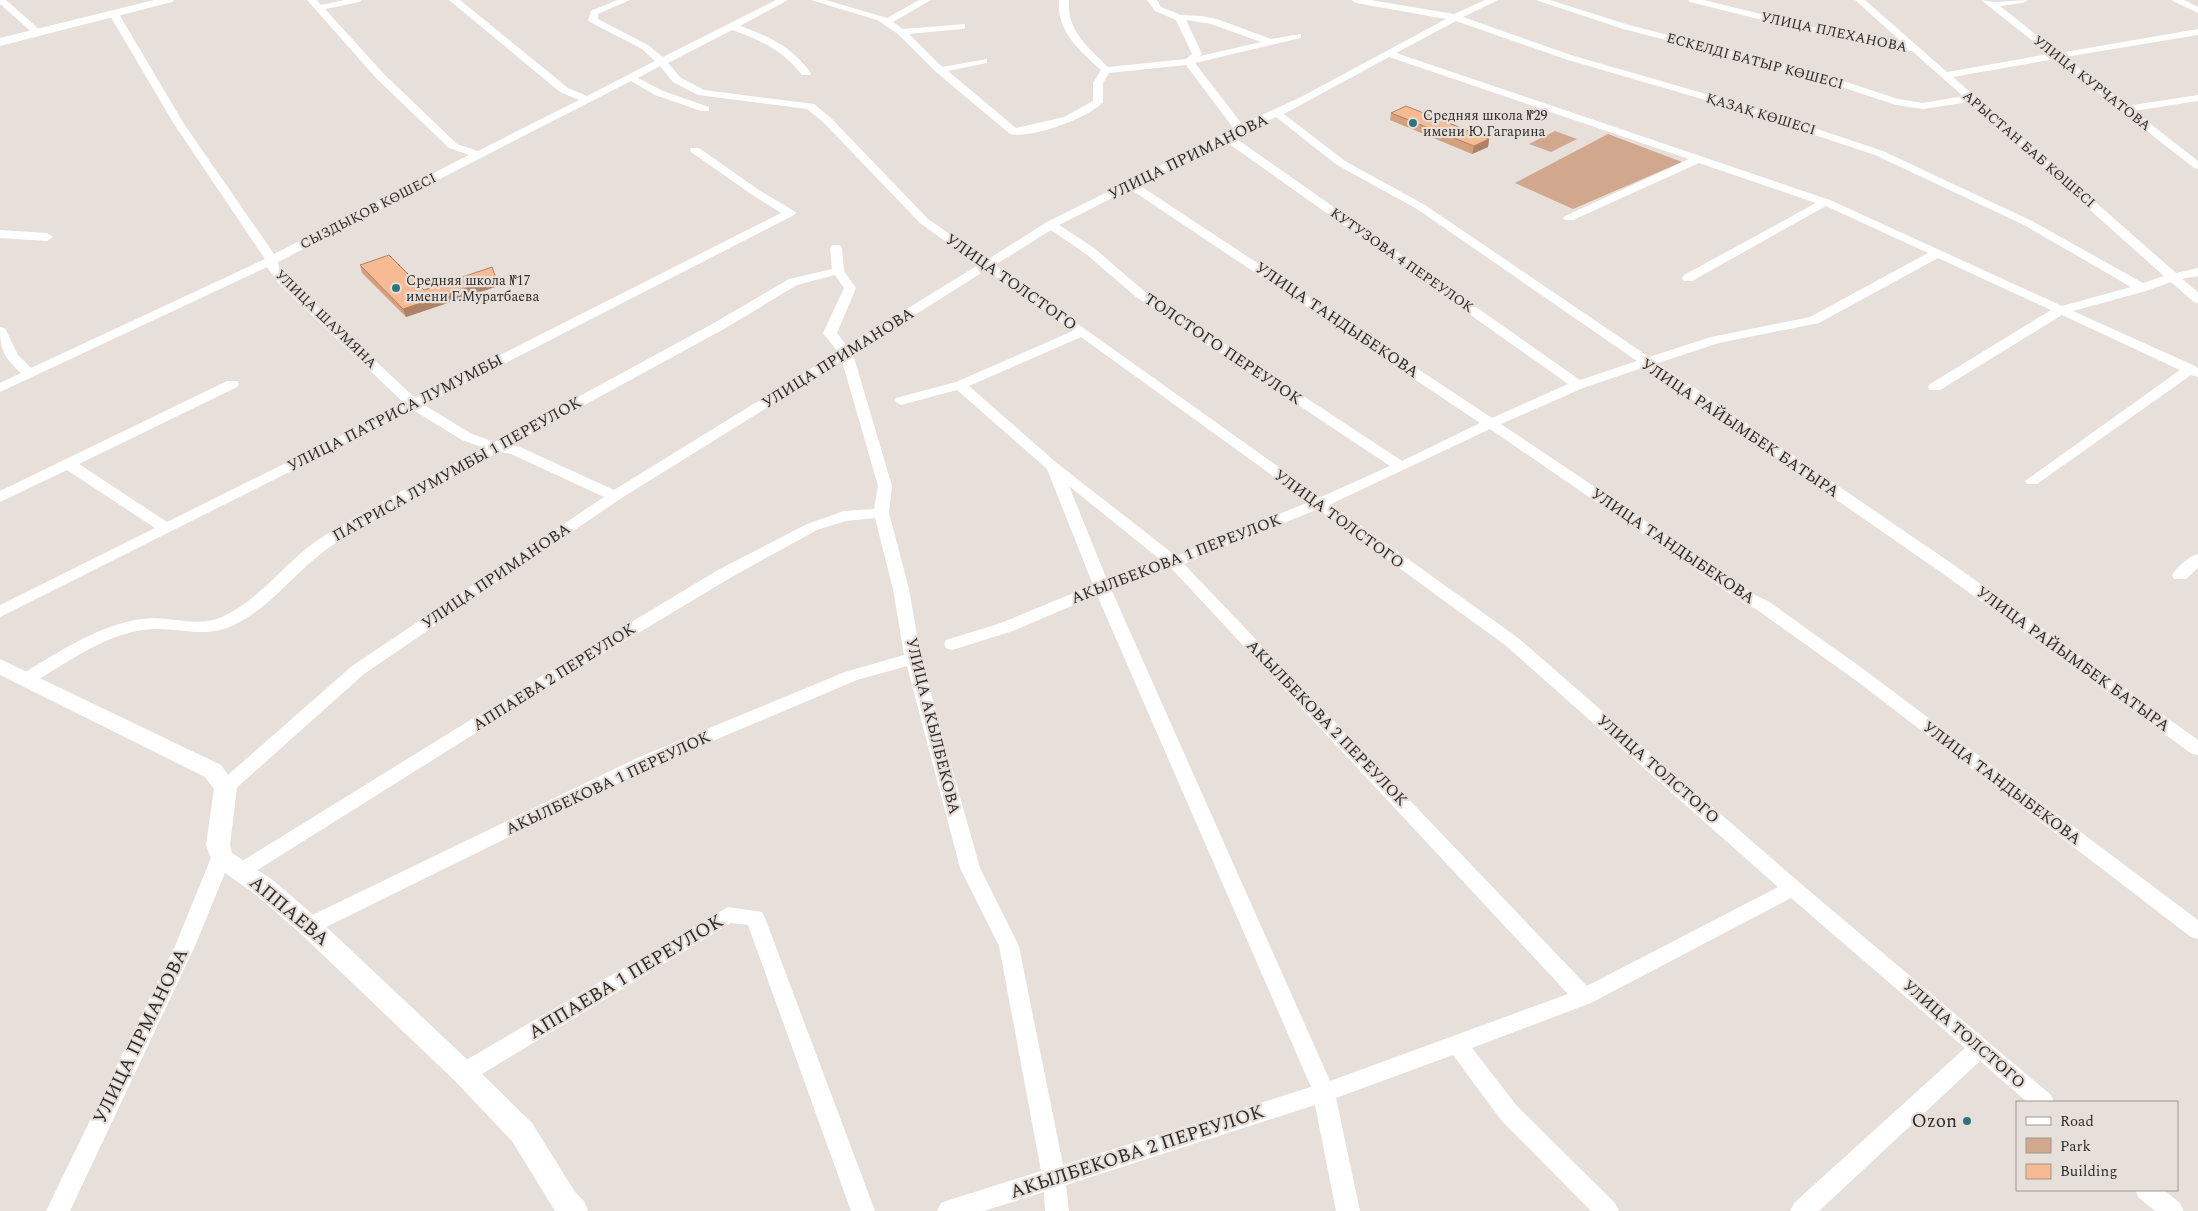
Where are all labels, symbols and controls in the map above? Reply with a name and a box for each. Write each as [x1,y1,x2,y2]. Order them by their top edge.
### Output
street label: УЛИЦА ПЛЕХАНОВА [1759,6,1910,58]
street label: ЕСКЕЛДІ БАТЫР КӨШЕСІ [1664,27,1846,95]
street label: УЛИЦА КУРЧАТОВА [2028,30,2156,136]
street label: АРЫСТАН БАБ КӨШЕСІ [1958,85,2100,213]
street label: ҚАЗАҚ КӨШЕСІ [1704,87,1818,141]
place label: Средняя школа №29 имени Ю.Гагарина [1423,105,1547,142]
street label: УЛИЦА ПРИМАНОВА [1104,108,1272,206]
marker: Средняя школа №29 имени Ю.Гагарина [1407,117,1419,129]
street label: СЫЗДЫҚОВ КӨШЕСІ [296,167,440,255]
street label: КУТУЗОВА 4 ПЕРЕУЛОК [1326,202,1478,318]
street label: УЛИЦА ТОЛСТОГО [940,227,1082,337]
street label: УЛИЦА ТАНДЫБЕКОВА [1250,256,1424,384]
street label: УЛИЦА ШАУМЯНА [270,265,382,374]
place label: Средняя школа №17 имени Г.Муратбаева [406,270,539,307]
marker: Средняя школа №17 имени Г.Муратбаева [390,282,402,294]
street label: ТОЛСТОГО ПЕРЕУЛОК [1139,287,1307,411]
street label: УЛИЦА ПРИМАНОВА [757,301,919,415]
street label: УЛИЦА ПАТРИСА ЛУМУМБЫ [283,348,507,478]
street label: УЛИЦА РАЙЫМБЕК БАТЫРА [1636,352,1844,504]
street label: ПАТРИСА ЛУМУМБЫ 1 ПЕРЕУЛОК [328,390,586,548]
street label: УЛИЦА ТОЛСТОГО [1269,463,1409,575]
street label: УЛИЦА ТАНДЫБЕКОВА [1586,482,1760,610]
street label: АКЫЛБЕКОВА 1 ПЕРЕУЛОК [1067,508,1285,610]
street label: УЛИЦА ПРИМАНОВА [417,517,575,635]
street label: УЛИЦА РАЙЫМБЕК БАТЫРА [1971,580,2175,738]
street label: АППАЕВА 2 ПЕРЕУЛОК [468,617,640,737]
street label: АКЫЛБЕКОВА 2 ПЕРЕУЛОК [1241,634,1414,812]
street label: УЛИЦА АКЫЛБЕКОВА [899,635,967,817]
street label: УЛИЦА ТОЛСТОГО [1591,709,1725,829]
street label: УЛИЦА ТАНДЫБЕКОВА [1918,715,2086,851]
street label: АКЫЛБЕКОВА 1 ПЕРЕУЛОК [502,725,715,841]
street label: АППАЕВА [243,869,335,953]
street label: АППАЕВА 1 ПЕРЕУЛОК [523,907,729,1047]
street label: УЛИЦА ПРМАНОВА [86,943,196,1129]
street label: УЛИЦА ТОЛСТОГО [1897,974,2031,1094]
street label: АКЫЛБЕКОВА 2 ПЕРЕУЛОК [1006,1097,1268,1207]
legend [2016,1101,2178,1191]
place label: Ozon [1911,1107,1957,1136]
text: Road [2060,1110,2094,1133]
marker: Ozon [1961,1115,1973,1127]
text: Park [2060,1135,2091,1158]
text: Building [2060,1160,2117,1183]

